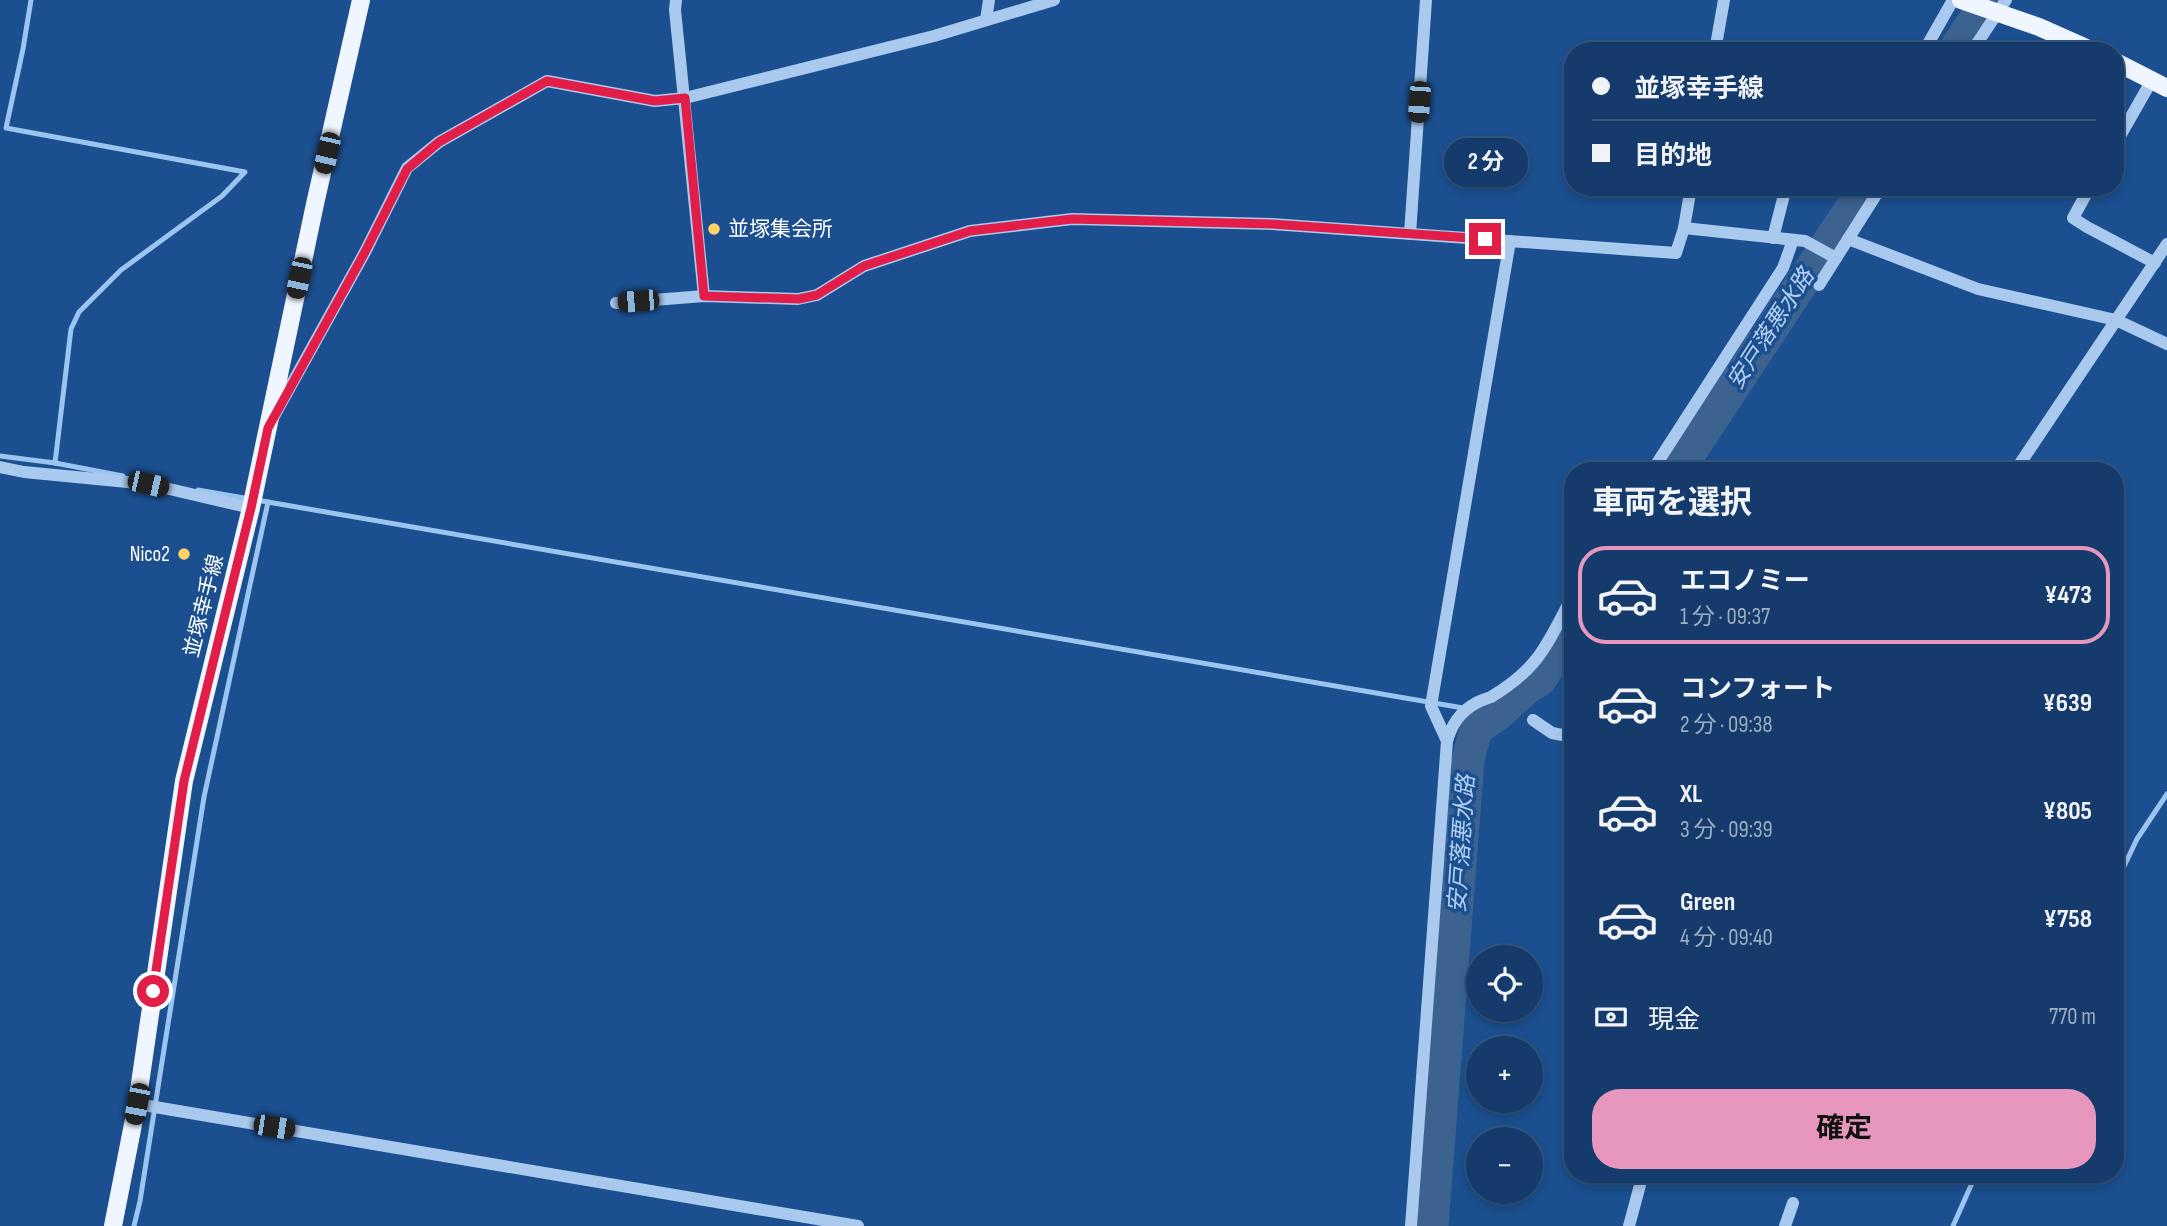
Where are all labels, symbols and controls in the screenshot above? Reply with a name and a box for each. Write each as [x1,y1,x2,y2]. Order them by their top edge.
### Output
text: 並塚幸手線 [1634,74,1764,105]
car [1408,80,1431,124]
car [313,130,342,176]
callout: 2 分 [1443,138,1527,187]
text: 目的地 [1634,141,1712,172]
text: 2 分 [1468,148,1504,176]
place label: 並塚集会所 [728,217,833,242]
marker: 並塚集会所 [706,221,722,237]
route end [1469,223,1501,255]
car [285,255,314,301]
water label: 安戸落悪水路 [1722,262,1821,394]
car [617,289,660,313]
car [126,469,171,499]
text: 車両を選択 [1592,484,1752,523]
place label: Nico2 [130,542,170,567]
marker: Nico2 [176,546,192,562]
street label: 並塚幸手線 [179,552,229,660]
icon: car [1596,564,1659,627]
text: エコノミー [1680,566,1810,597]
text: ¥473 [2044,580,2092,611]
text: 1 分 · 09:37 [1680,603,1770,631]
icon: car [1596,672,1659,735]
text: コンフォート [1680,674,1835,705]
text: ¥639 [2042,688,2092,719]
text: 2 分 · 09:38 [1680,711,1773,739]
water label: 安戸落悪水路 [1443,772,1481,914]
text: XL [1680,779,1702,810]
icon: car [1596,780,1659,843]
text: ¥805 [2043,796,2092,827]
text: 3 分 · 09:39 [1680,816,1773,844]
text: Green [1680,887,1735,918]
icon: car [1596,888,1659,951]
text: ¥758 [2043,904,2092,935]
text: 4 分 · 09:40 [1680,924,1773,952]
map controls [1466,945,1543,1204]
button: locate [1466,945,1543,1022]
route start [137,975,169,1007]
icon: cash [1592,998,1630,1036]
text: 770 m [2049,1003,2096,1031]
text: 現金 [1648,1005,1700,1036]
button: + [1466,1036,1543,1113]
car [123,1081,152,1127]
button: 確定 [1592,1089,2096,1169]
car [252,1113,297,1141]
button: − [1466,1127,1543,1204]

